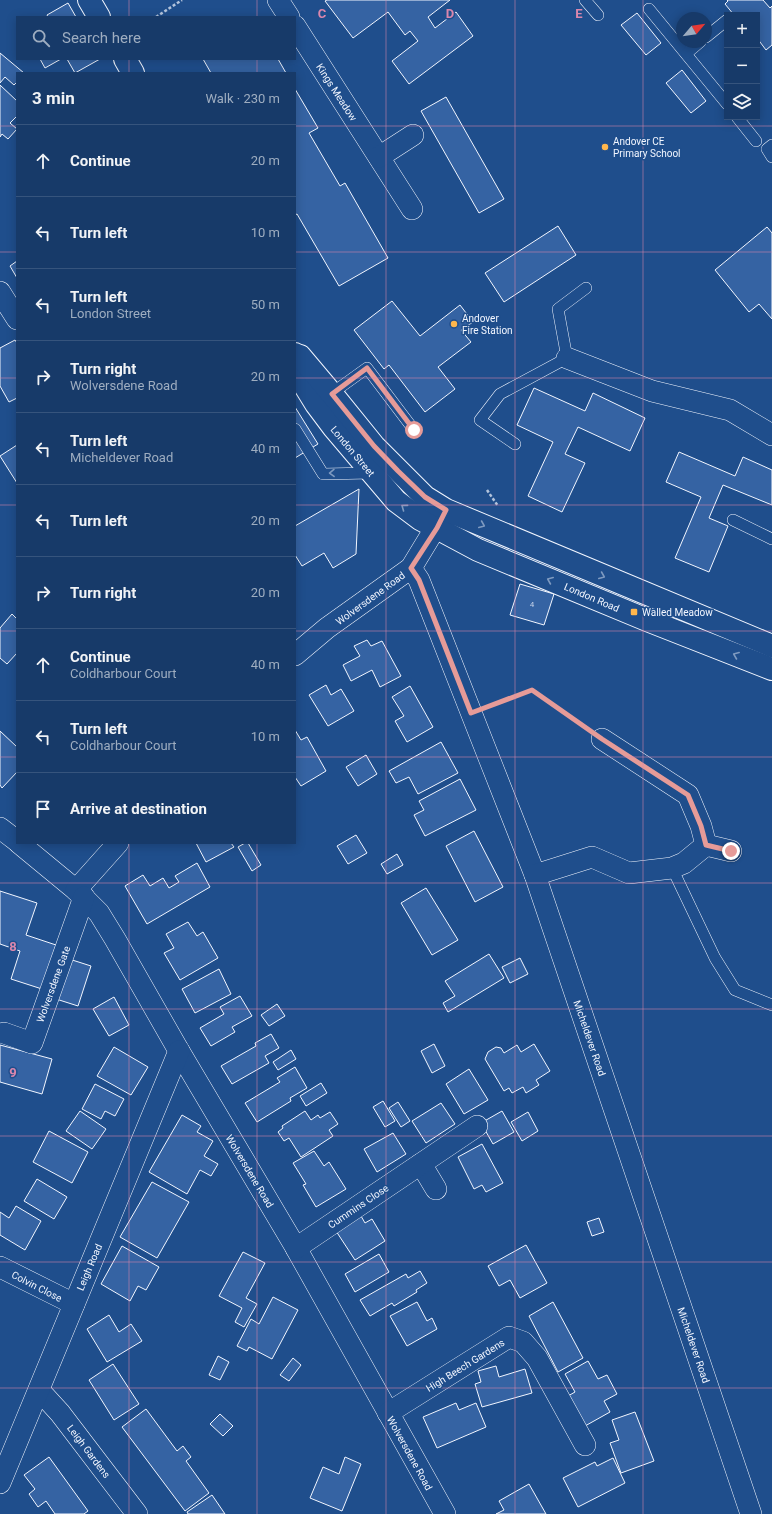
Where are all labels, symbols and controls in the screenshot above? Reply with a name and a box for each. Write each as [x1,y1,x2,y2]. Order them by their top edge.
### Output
text: C [318,6,327,21]
text: D [446,6,454,21]
text: E [575,6,583,21]
north arrow [676,12,712,48]
map controls [724,12,760,120]
button: + [724,12,760,48]
search box [16,16,296,60]
icon: search [30,27,52,49]
text: Search here [62,29,141,47]
button: − [724,48,760,84]
street label: Kings Meadow [314,62,359,123]
button: layers [724,84,760,120]
text: 3 min [32,88,75,108]
text: Walk · 230 m [205,91,280,106]
place label: Andover CE Primary School [613,136,681,159]
marker: Andover CE Primary School [600,142,610,152]
icon: ahead [32,150,54,172]
text: Continue [70,152,131,170]
text: 20 m [251,153,280,168]
icon: left [32,222,54,244]
text: Turn left [70,224,127,242]
text: 10 m [251,225,280,240]
text: Turn left [70,288,127,306]
icon: left [32,294,54,316]
text: 50 m [251,297,280,312]
text: London Street [70,306,151,321]
place label: Andover Fire Station [462,313,513,336]
marker: Andover Fire Station [449,319,459,329]
text: Turn right [70,360,136,378]
icon: right [32,366,54,388]
text: 20 m [251,369,280,384]
text: Wolversdene Road [70,378,178,393]
route start [405,421,423,439]
street label: London Street [328,424,377,479]
text: Turn left [70,432,127,450]
icon: left [32,438,54,460]
text: 40 m [251,441,280,456]
text: Micheldever Road [70,450,173,465]
one-way arrow [329,469,335,477]
one-way arrow [401,504,408,512]
icon: left [32,510,54,532]
text: Turn left [70,512,127,530]
text: 20 m [251,513,280,528]
one-way arrow [479,521,486,529]
street label: Wolversdene Road [334,570,407,627]
one-way arrow [599,571,606,579]
one-way arrow [547,576,554,584]
street label: London Road [563,581,621,614]
icon: right [32,582,54,604]
text: Turn right [70,584,136,602]
text: 20 m [251,585,280,600]
house number: 4 [530,600,535,609]
marker: Walled Meadow [629,607,639,617]
place label: Walled Meadow [642,607,713,618]
text: Continue [70,648,131,666]
one-way arrow [732,652,740,660]
icon: ahead [32,654,54,676]
text: 40 m [251,657,280,672]
text: Coldharbour Court [70,666,177,681]
text: Turn left [70,720,127,738]
icon: left [32,726,54,748]
text: 10 m [251,729,280,744]
text: Coldharbour Court [70,738,177,753]
icon: arrive [32,798,54,820]
text: Arrive at destination [70,800,207,818]
route end [722,842,740,860]
text: 8 [9,939,17,954]
street label: Wolversdene Gate [35,944,72,1024]
street label: Micheldever Road [571,999,608,1078]
text: 9 [9,1065,17,1080]
street label: Wolversdene Road [224,1133,276,1210]
street label: Cummins Close [326,1182,390,1231]
street label: Leigh Road [75,1242,104,1292]
street label: Colvin Close [10,1269,64,1304]
street label: Micheldever Road [675,1306,712,1385]
street label: High Beech Gardens [424,1337,507,1394]
street label: Wolversdene Road [385,1414,434,1492]
street label: Leigh Gardens [65,1422,112,1480]

